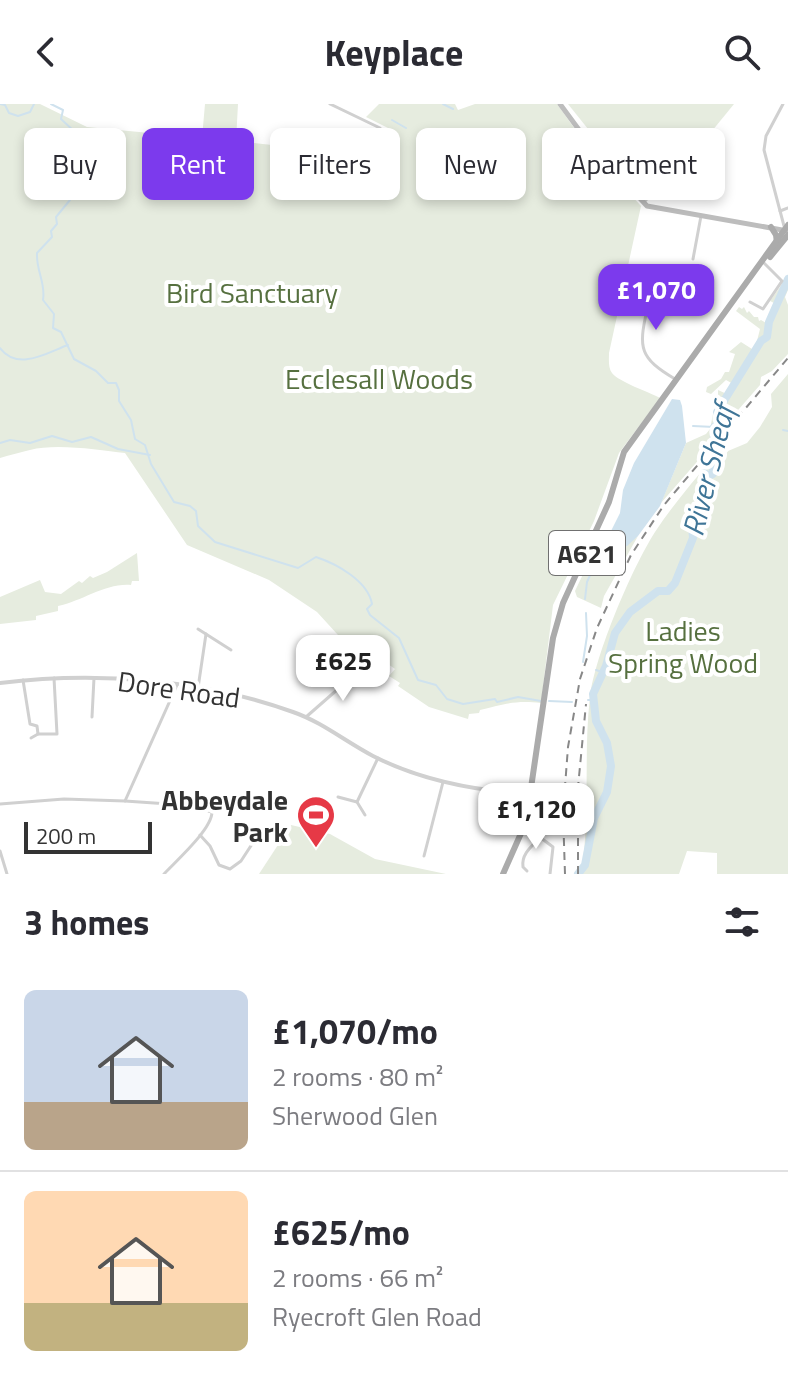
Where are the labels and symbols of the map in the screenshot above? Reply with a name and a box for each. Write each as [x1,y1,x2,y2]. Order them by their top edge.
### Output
pin: £1,070 [591,264,721,332]
park label: Bird Sanctuary [166,271,338,314]
park label: Ecclesall Woods [285,357,473,400]
water label: River Sheaf [669,395,748,541]
road number: A621 [549,531,625,575]
park label: Ladies Spring Wood [608,609,758,684]
pin: £625 [296,635,390,703]
street label: Dore Road [115,659,243,719]
place label: Abbeydale Park [161,778,289,853]
pin: £1,120 [471,783,601,851]
sports icon: Abbeydale Park [295,794,337,849]
scale bar [24,818,152,854]

